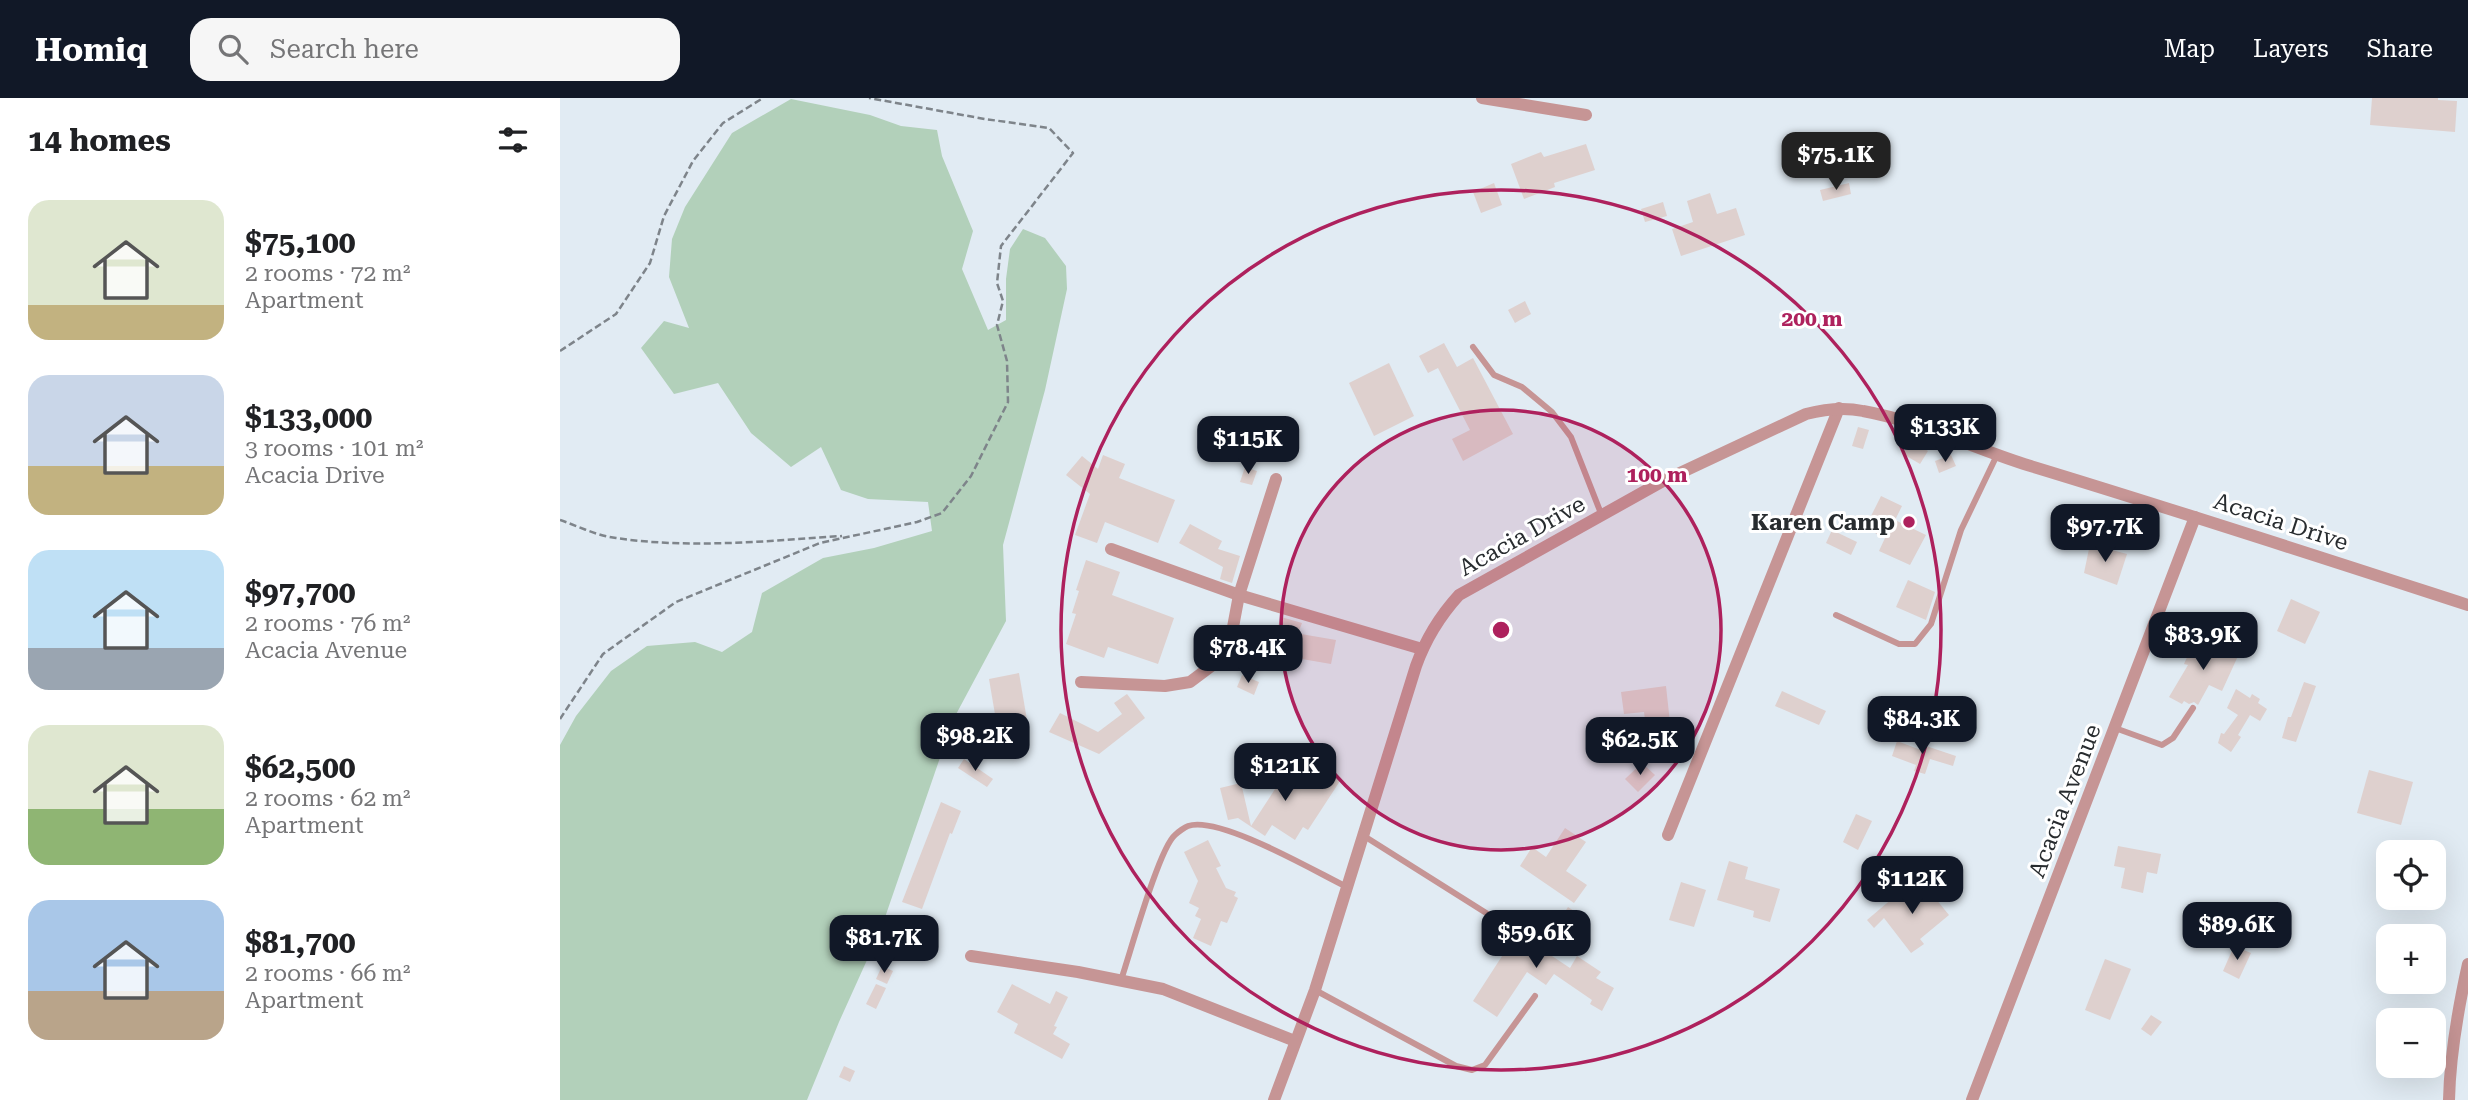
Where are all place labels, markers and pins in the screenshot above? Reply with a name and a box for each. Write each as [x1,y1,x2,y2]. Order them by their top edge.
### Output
pin: $75.1K [1779,132,1893,192]
pin: $133K [1896,404,1994,464]
pin: $115K [1199,416,1297,476]
pin: $97.7K [2048,504,2162,564]
place label: Karen Camp [1751,509,1895,536]
marker: Karen Camp [1901,514,1917,530]
pin: $83.9K [2146,612,2260,672]
centre of rings [1489,618,1513,642]
pin: $78.4K [1191,626,1305,685]
pin: $84.3K [1865,696,1979,756]
pin: $98.2K [918,714,1032,773]
pin: $62.5K [1583,718,1697,777]
pin: $121K [1236,744,1334,803]
pin: $112K [1863,856,1961,916]
pin: $89.6K [2180,902,2294,962]
pin: $59.6K [1479,910,1593,970]
pin: $81.7K [827,916,941,975]

